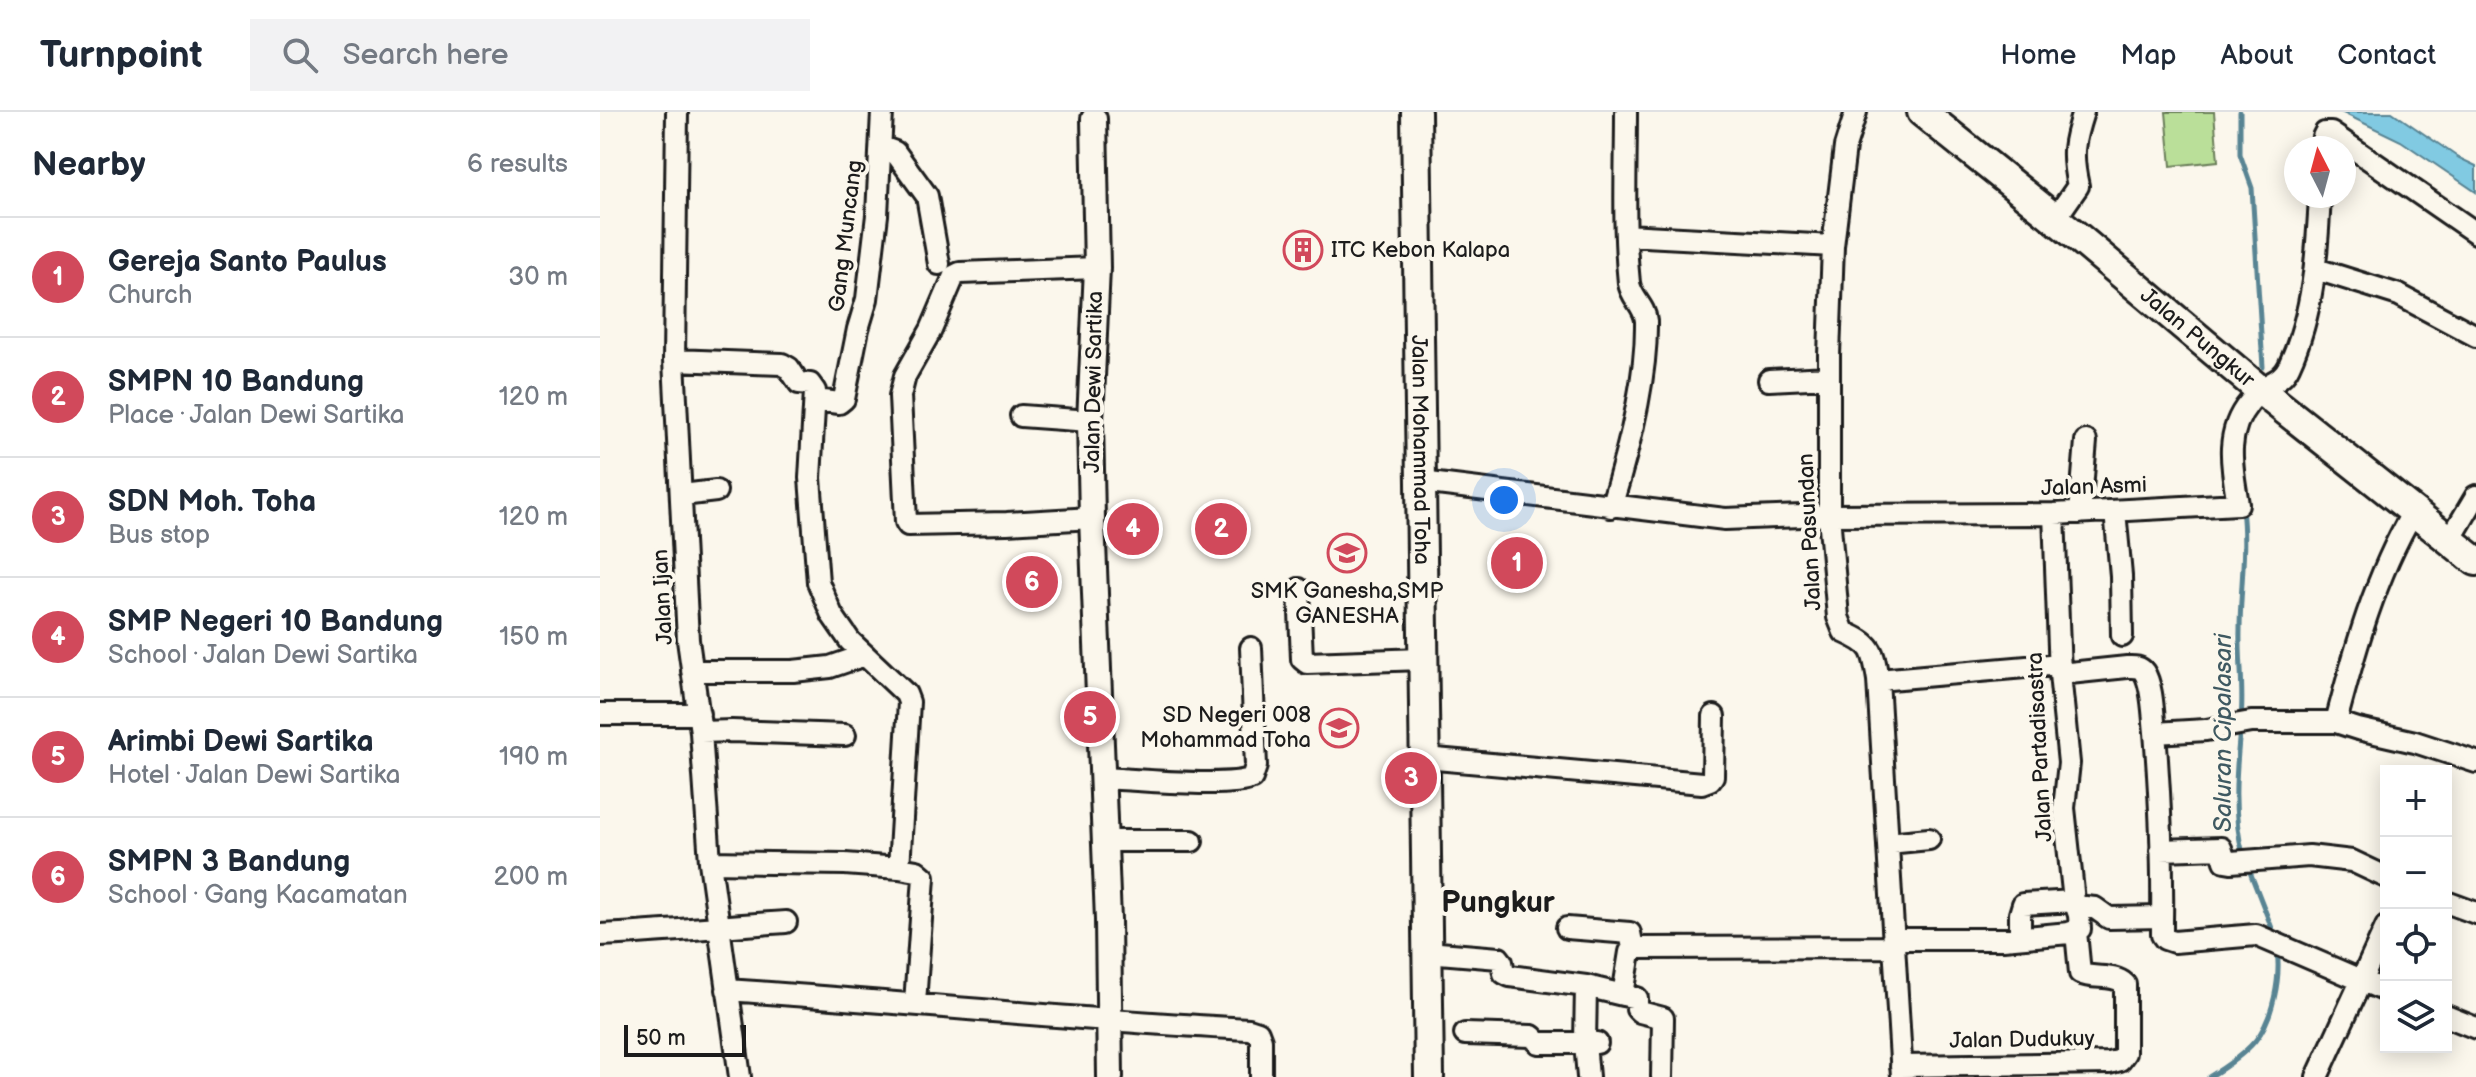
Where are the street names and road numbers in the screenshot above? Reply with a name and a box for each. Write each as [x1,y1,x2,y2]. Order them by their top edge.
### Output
street label: Gang Muncang [823,158,869,314]
street label: Jalan Pungkur [2135,282,2261,394]
street label: Jalan Dewi Sartika [1079,291,1109,473]
street label: Jalan Mohammad Toha [1406,335,1436,565]
street label: Jalan Pasundan [1792,453,1828,611]
street label: Jalan Asmi [2041,472,2147,502]
street label: Jalan Ijan [647,548,679,646]
street label: Jalan Partadisastra [2022,651,2058,843]
street label: Jalan Dudukuy [1949,1025,2095,1055]

